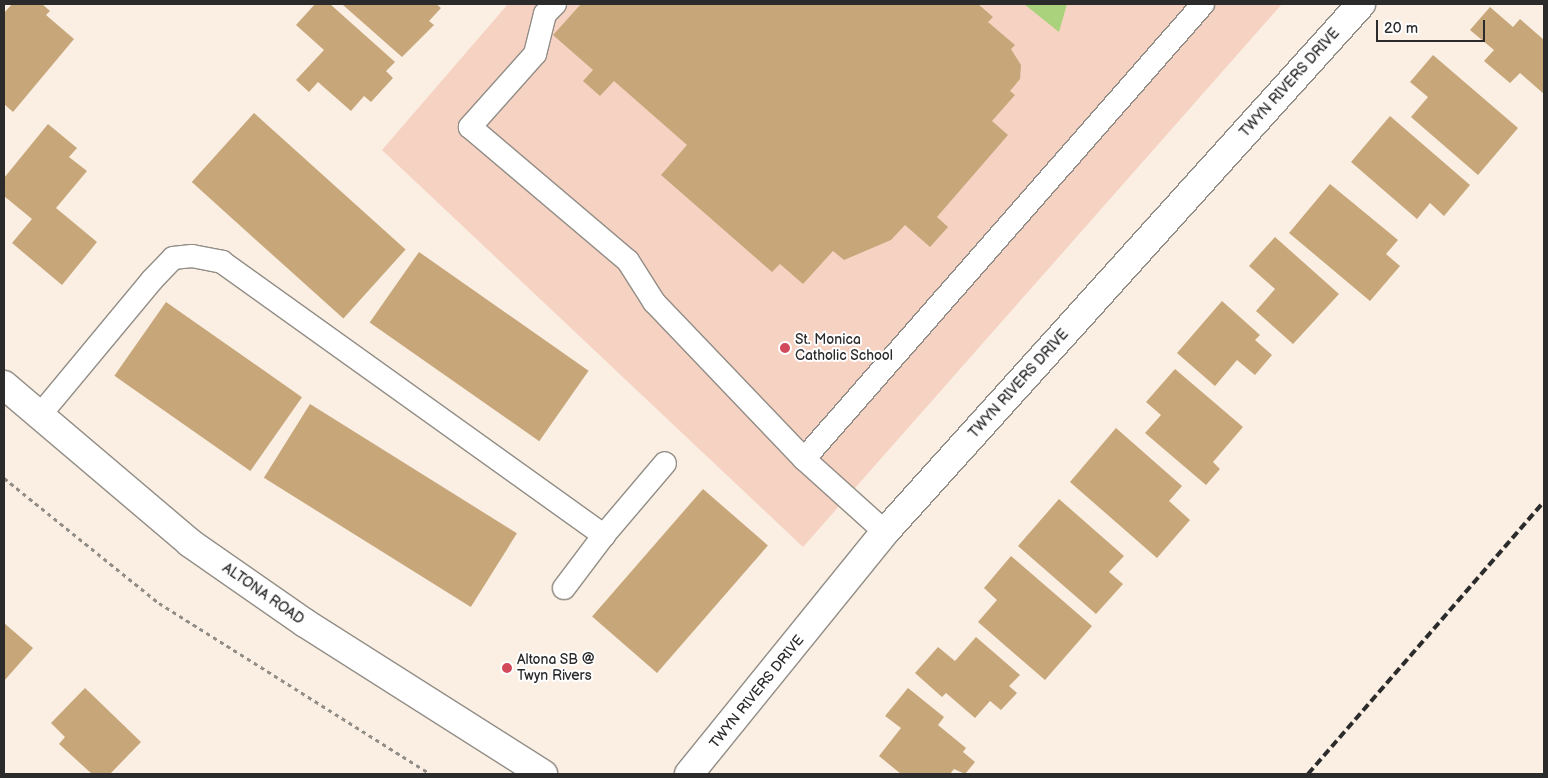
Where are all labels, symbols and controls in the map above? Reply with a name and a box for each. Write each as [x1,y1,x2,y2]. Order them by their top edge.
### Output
scale bar [1378,10,1487,42]
text: 20 m [1384,19,1418,38]
street label: TWYN RIVERS DRIVE [1237,25,1343,141]
street label: TWYN RIVERS DRIVE [966,326,1072,442]
place label: St. Monica Catholic School [795,332,893,364]
marker: St. Monica Catholic School [779,342,791,354]
street label: ALTONA ROAD [219,560,307,628]
street label: TWYN RIVERS DRIVE [706,632,808,752]
place label: Altona SB @ Twyn Rivers [517,652,595,684]
marker: Altona SB @ Twyn Rivers [501,662,513,674]

